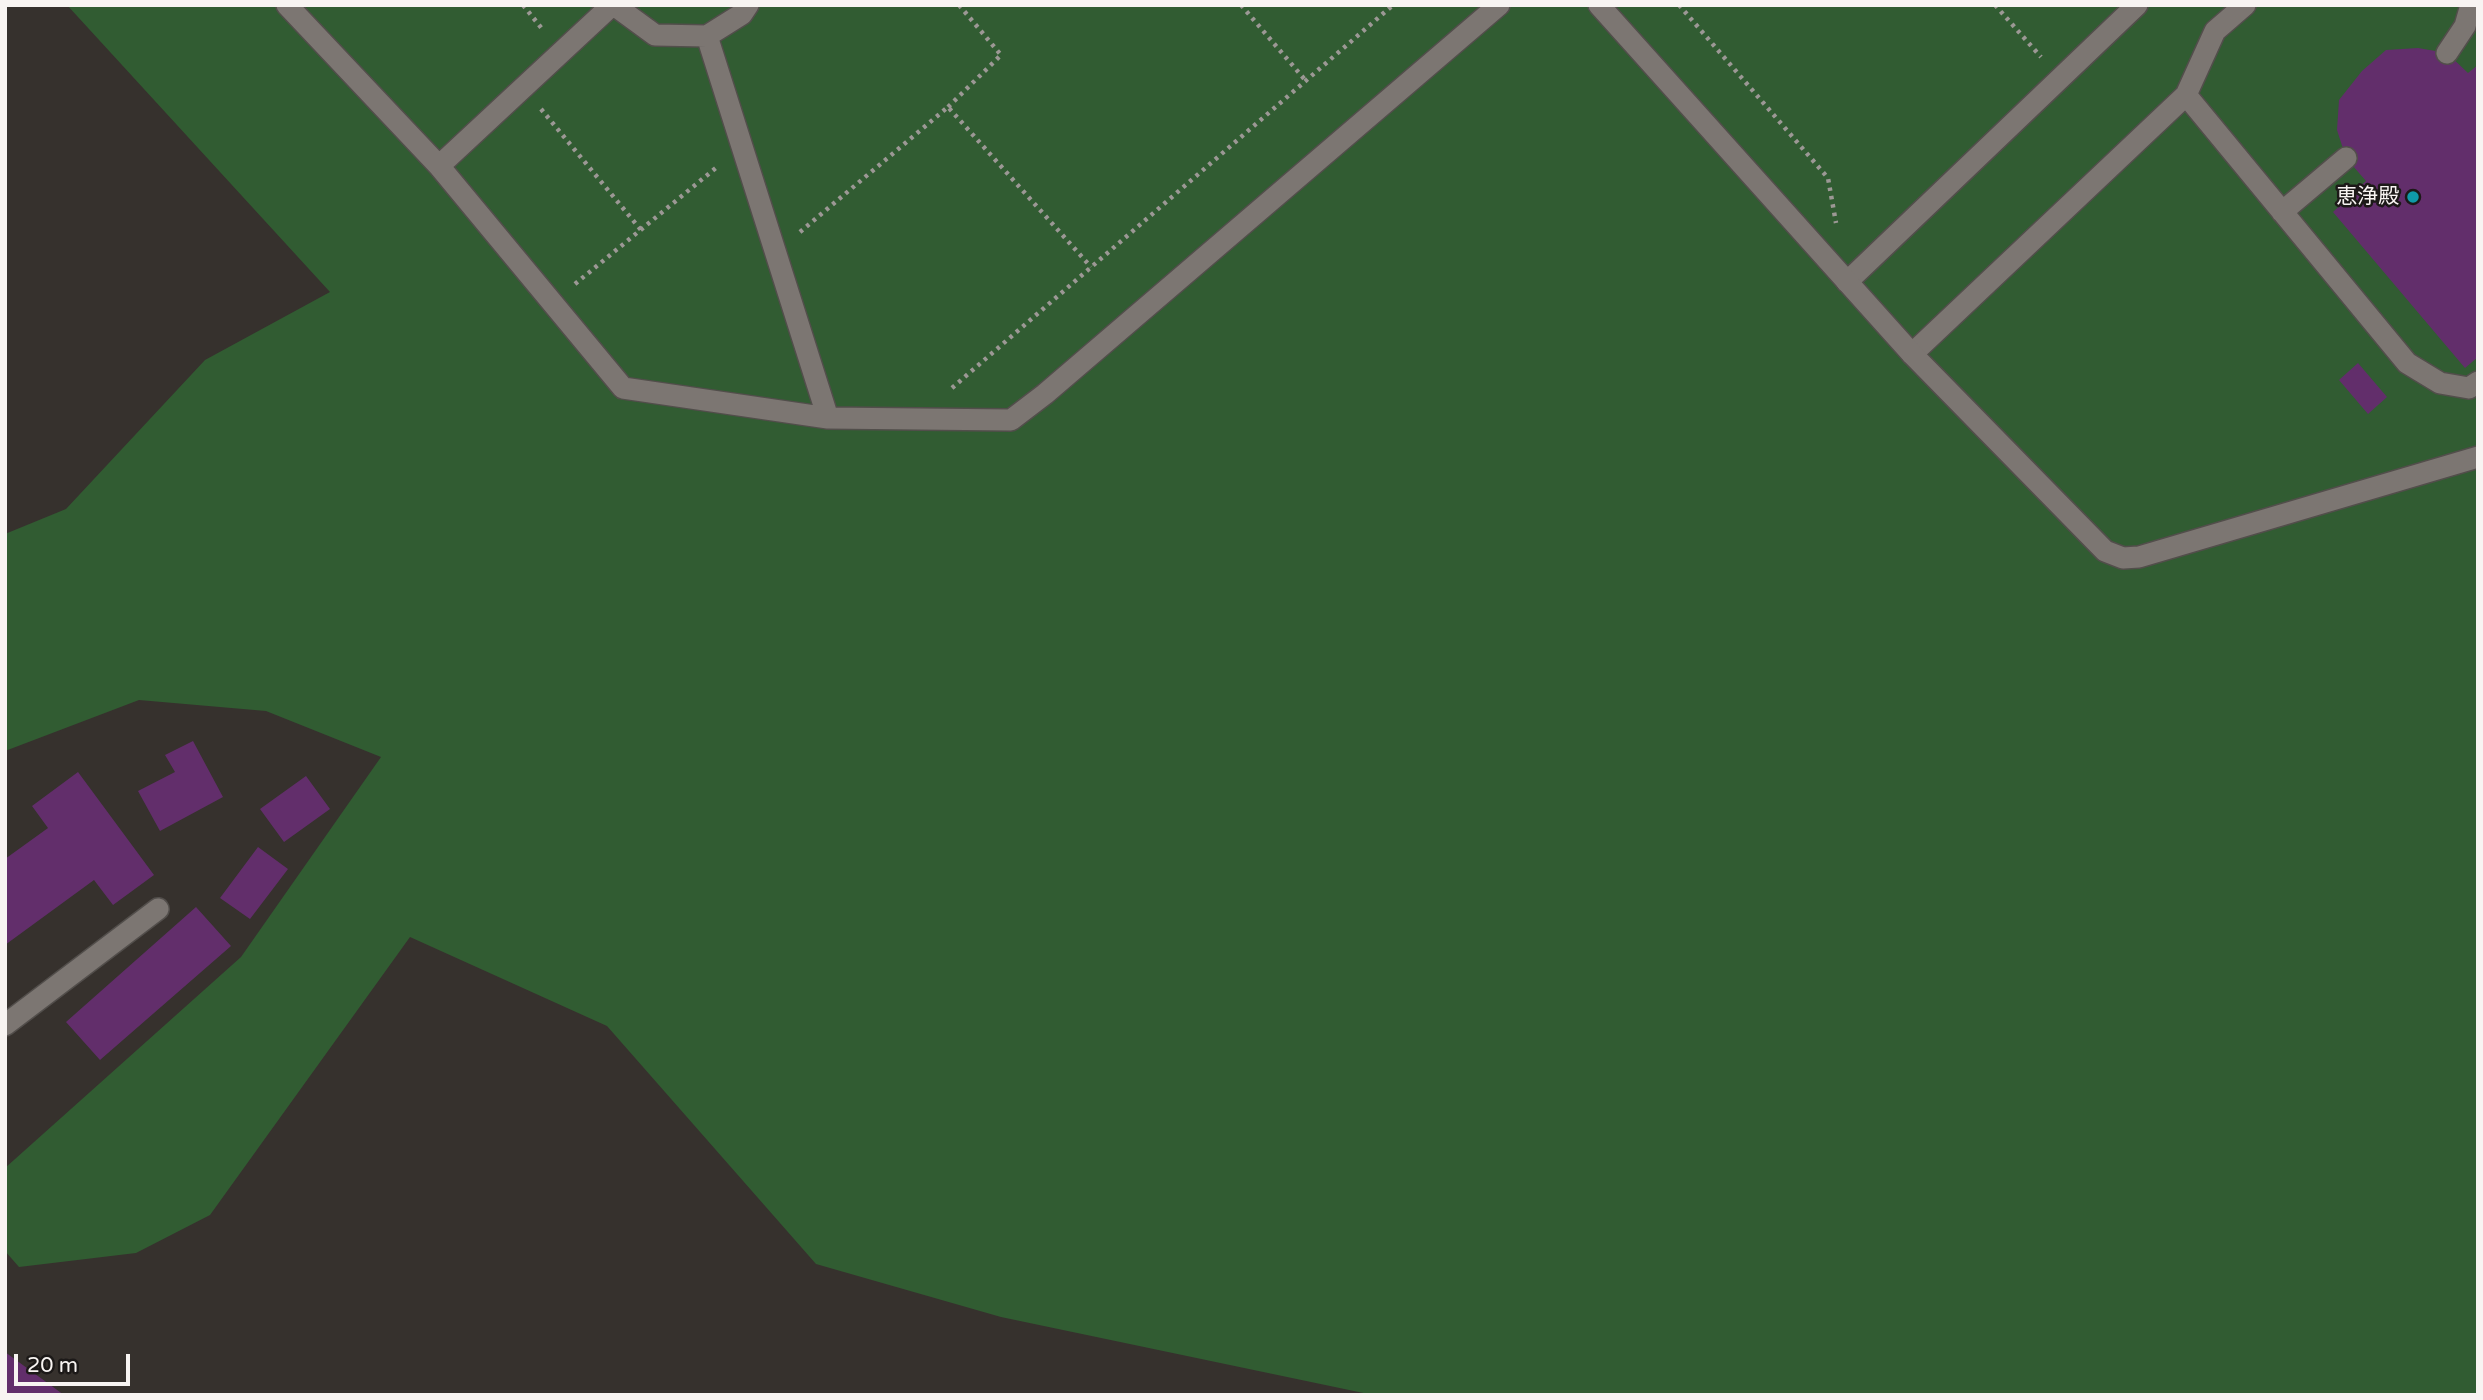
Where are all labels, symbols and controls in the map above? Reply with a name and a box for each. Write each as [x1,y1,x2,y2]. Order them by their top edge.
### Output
place label: 恵浄殿 [2336,184,2399,210]
marker: 恵浄殿 [2405,189,2421,205]
scale bar [18,1340,133,1384]
text: 20 m [27,1353,78,1378]

